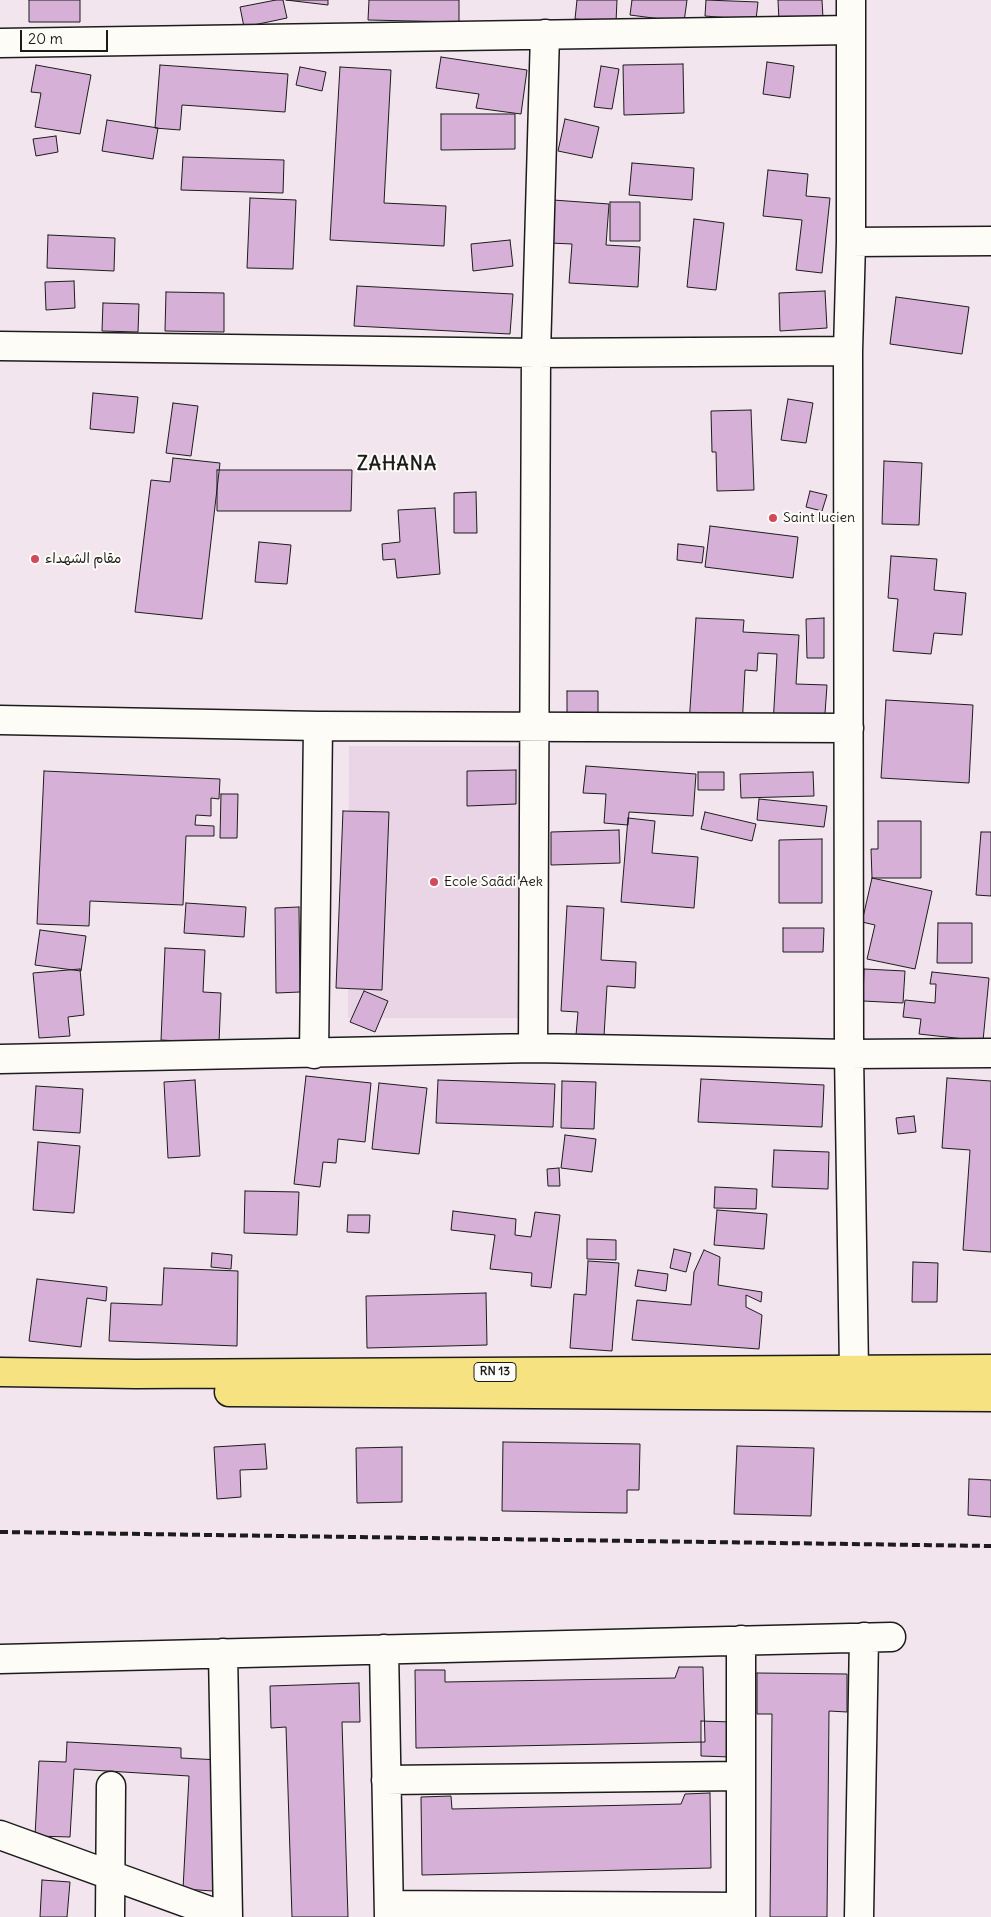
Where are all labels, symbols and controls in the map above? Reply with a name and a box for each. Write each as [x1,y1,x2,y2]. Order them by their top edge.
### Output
scale bar [22,20,110,52]
text: 20 m [28,29,63,48]
district label: ZAHANA [356,454,438,476]
place label: Saint lucien [783,510,855,526]
marker: Saint lucien [767,512,779,524]
place label: مقام الشهداء [45,551,121,567]
marker: مقام الشهداء [29,553,41,565]
place label: Ecole Saãdi Aek [444,874,543,890]
marker: Ecole Saãdi Aek [428,876,440,888]
road number: RN 13 [474,1362,516,1381]

